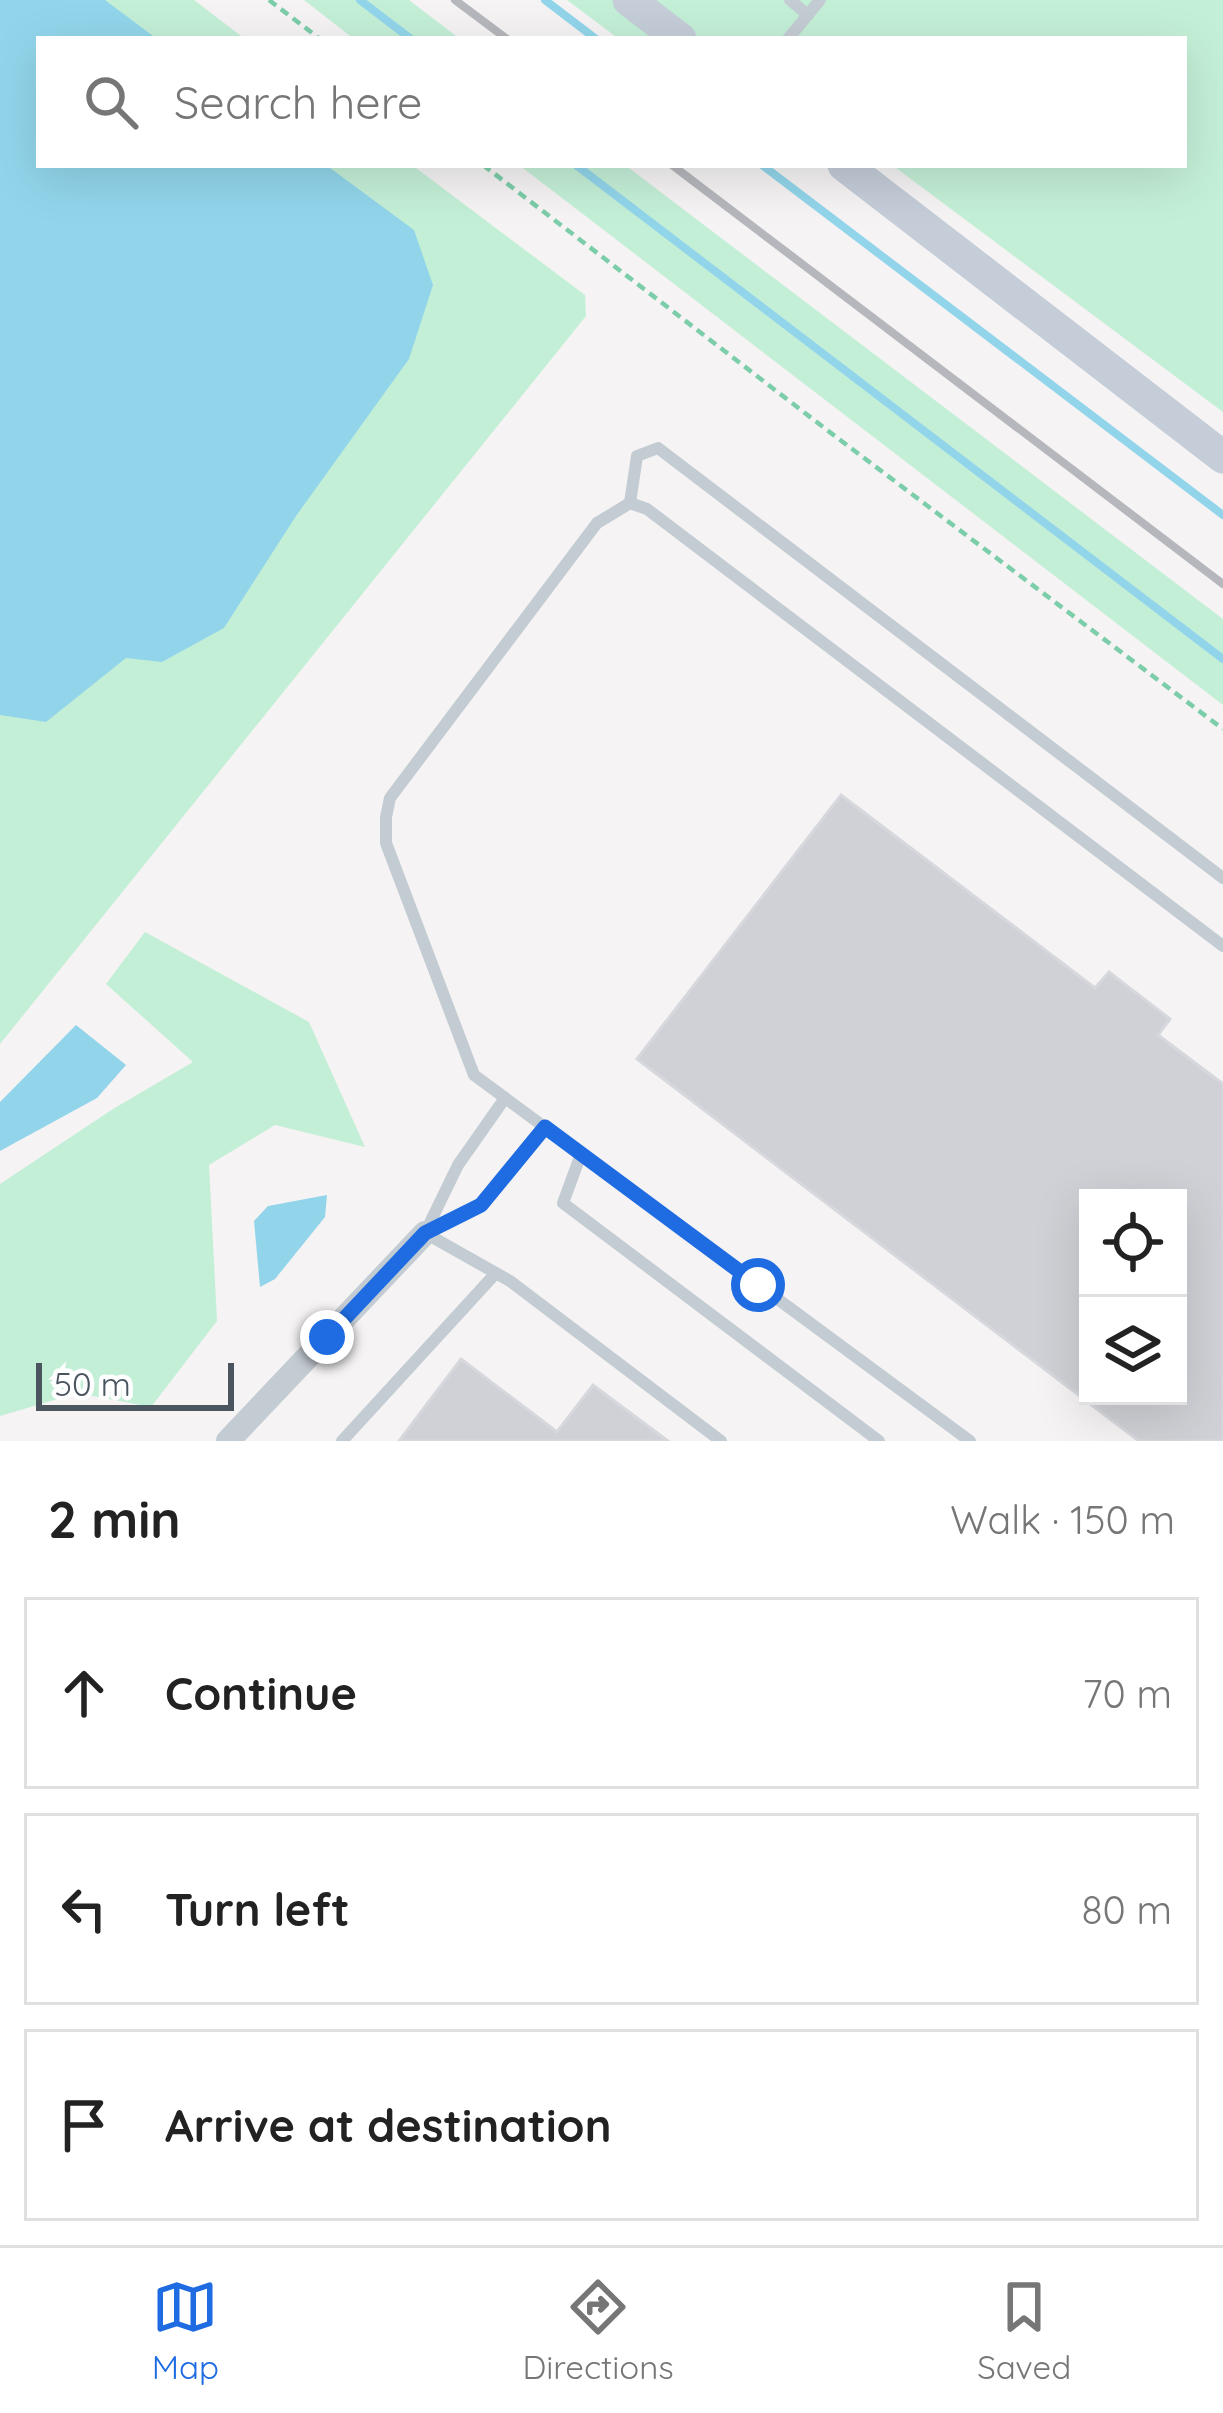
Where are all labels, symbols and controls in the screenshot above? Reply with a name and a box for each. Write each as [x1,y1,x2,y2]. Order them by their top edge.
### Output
search box [36,36,1187,168]
icon: search [78,69,144,135]
text: Search here [174,74,422,130]
map controls [1079,1189,1187,1405]
button: locate [1079,1189,1187,1297]
route start [731,1258,785,1312]
button: layers [1079,1297,1187,1405]
route end [300,1310,354,1364]
scale bar [36,1357,234,1410]
text: 50 m [54,1363,131,1404]
text: 2 min [48,1487,181,1551]
text: Walk · 150 m [950,1495,1175,1544]
icon: ahead [51,1660,117,1726]
text: Continue [165,1665,357,1721]
text: 70 m [1083,1669,1172,1718]
icon: left [51,1876,117,1942]
text: Turn left [165,1881,350,1937]
text: 80 m [1082,1885,1172,1934]
icon: arrive [51,2092,117,2158]
text: Arrive at destination [165,2097,611,2153]
tab: Map [152,2274,219,2387]
tab: Directions [522,2274,674,2387]
tab: Saved [977,2274,1071,2387]

